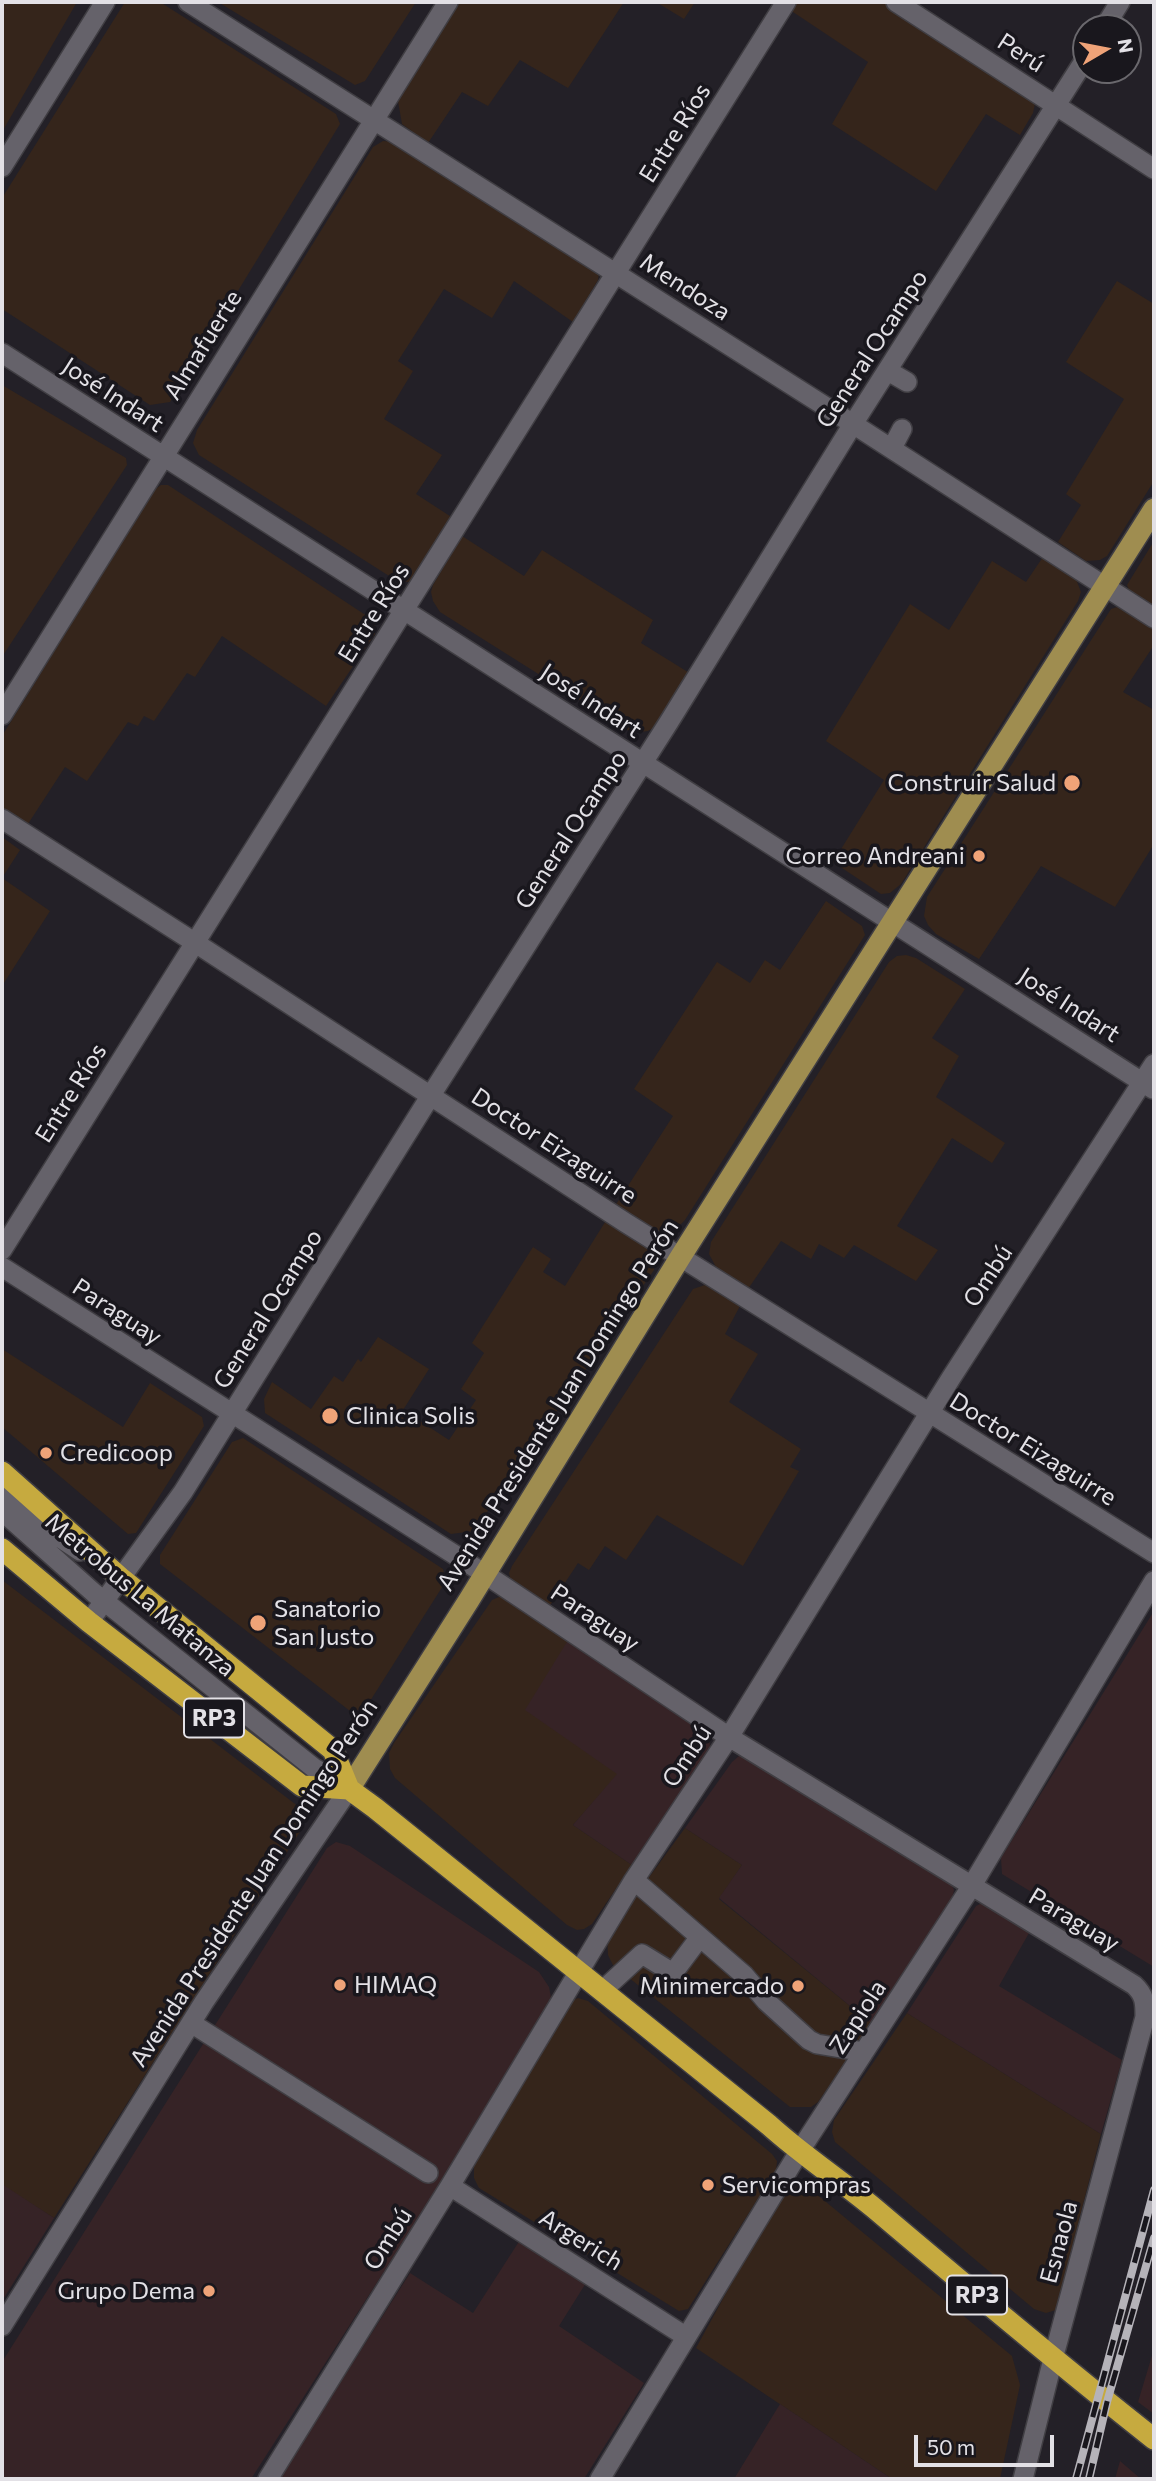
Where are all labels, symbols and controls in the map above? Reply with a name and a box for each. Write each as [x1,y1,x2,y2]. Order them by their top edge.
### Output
north arrow [1072,14,1142,84]
street label: Perú [992,27,1050,79]
text: N [1114,37,1139,55]
street label: Entre Ríos [633,78,717,188]
street label: Mendoza [634,247,736,327]
street label: General Ocampo [810,265,934,433]
street label: Almafuerte [158,285,248,405]
street label: José Indart [57,351,169,439]
street label: Entre Ríos [332,558,416,668]
street label: José Indart [535,657,647,745]
street label: General Ocampo [509,746,633,914]
place label: Construir Salud [887,769,1056,797]
marker: Construir Salud [1062,773,1082,793]
place label: Correo Andreani [785,842,965,870]
marker: Correo Andreani [971,848,987,864]
street label: José Indart [1013,961,1125,1049]
street label: Entre Ríos [29,1038,113,1148]
street label: Doctor Eizaguirre [466,1082,642,1210]
street label: Avenida Presidente Juan Domingo Perón [431,1214,685,1596]
street label: General Ocampo [207,1224,329,1394]
street label: Ombú [957,1240,1019,1312]
street label: Paraguay [67,1273,167,1351]
street label: Doctor Eizaguirre [944,1386,1122,1512]
place label: Clinica Solis [346,1402,475,1430]
marker: Clinica Solis [320,1406,340,1426]
place label: Credicoop [60,1439,173,1467]
marker: Credicoop [38,1445,54,1461]
street label: Metrobus La Matanza [39,1507,241,1683]
street label: Paraguay [545,1578,645,1658]
place label: Sanatorio San Justo [274,1595,381,1651]
marker: Sanatorio San Justo [248,1613,268,1633]
street label: Avenida Presidente Juan Domingo Perón [124,1694,384,2072]
road number: RP3 [184,1698,244,1737]
street label: Ombú [656,1720,718,1792]
street label: Paraguay [1023,1882,1125,1958]
place label: HIMAQ [354,1971,437,1999]
place label: Minimercado [640,1972,784,2000]
street label: Zapiola [824,1975,892,2059]
marker: HIMAQ [332,1977,348,1993]
marker: Minimercado [790,1978,806,1994]
place label: Servicompras [722,2171,871,2199]
marker: Servicompras [700,2177,716,2193]
street label: Esnaola [1034,2198,1084,2286]
street label: Ombú [358,2202,418,2276]
street label: Argerich [534,2203,628,2277]
road number: RP3 [947,2276,1007,2314]
place label: Grupo Dema [57,2277,195,2305]
marker: Grupo Dema [201,2283,217,2299]
scale bar [918,2422,1058,2466]
text: 50 m [927,2434,975,2459]

